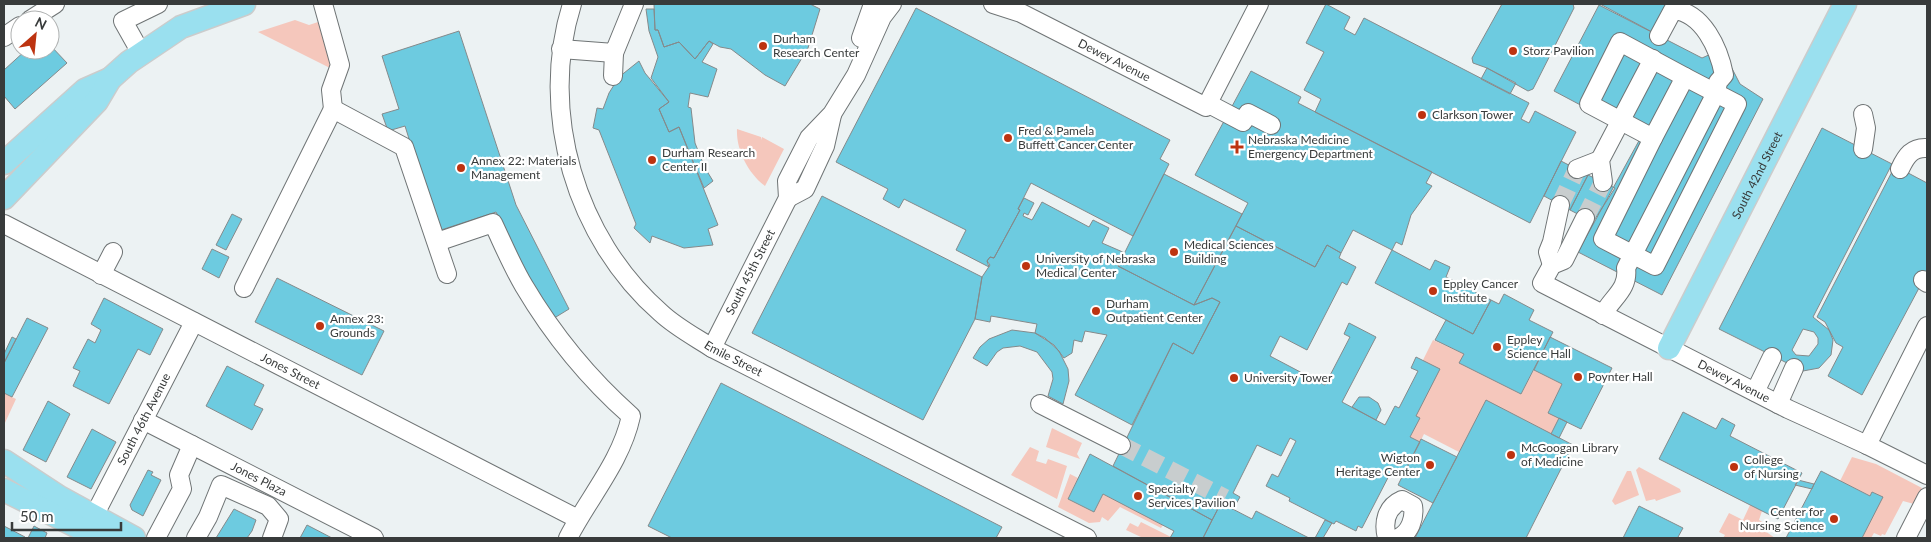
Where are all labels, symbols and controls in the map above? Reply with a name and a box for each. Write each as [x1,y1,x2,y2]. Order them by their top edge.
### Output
north arrow [10,10,60,60]
text: N [32,13,50,33]
place label: Durham Research Center [773,31,860,60]
street label: Dewey Avenue [1076,35,1153,85]
marker: Durham Research Center [757,40,769,52]
place label: Storz Pavilion [1523,43,1594,58]
marker: Storz Pavilion [1507,45,1519,57]
place label: Clarkson Tower [1432,107,1514,122]
marker: Clarkson Tower [1416,109,1428,121]
place label: Fred & Pamela Buffett Cancer Center [1018,123,1134,152]
street label: South 42nd Street [1728,128,1786,221]
marker: Fred & Pamela Buffett Cancer Center [1002,132,1014,144]
place label: Nebraska Medicine Emergency Department [1248,132,1374,161]
marker: Nebraska Medicine Emergency Department [1230,140,1244,154]
place label: Durham Research Center II [662,145,755,174]
place label: Annex 22: Materials Management [471,153,577,182]
marker: Durham Research Center II [646,154,658,166]
marker: Annex 22: Materials Management [455,162,467,174]
street label: South 45th Street [722,226,778,317]
place label: Medical Sciences Building [1184,237,1274,266]
marker: Medical Sciences Building [1168,246,1180,258]
place label: University of Nebraska Medical Center [1036,251,1156,280]
marker: University of Nebraska Medical Center [1020,260,1032,272]
place label: Eppley Cancer Institute [1443,276,1519,305]
marker: Eppley Cancer Institute [1427,285,1439,297]
place label: Durham Outpatient Center [1106,296,1203,325]
marker: Durham Outpatient Center [1090,305,1102,317]
place label: Annex 23: Grounds [330,311,384,340]
marker: Annex 23: Grounds [314,320,326,332]
place label: Eppley Science Hall [1507,332,1571,361]
street label: Emile Street [702,337,766,380]
marker: Eppley Science Hall [1491,341,1503,353]
street label: Jones Street [258,349,323,393]
street label: Dewey Avenue [1695,356,1773,406]
place label: Poynter Hall [1588,369,1653,384]
street label: South 46th Avenue [114,370,173,467]
place label: University Tower [1244,370,1333,385]
marker: Poynter Hall [1572,371,1584,383]
marker: University Tower [1228,372,1240,384]
place label: McGoogan Library of Medicine [1521,440,1619,469]
marker: McGoogan Library of Medicine [1505,449,1517,461]
place label: Wigton Heritage Center [1336,450,1421,479]
place label: College of Nursing [1744,452,1799,481]
street label: Jones Plaza [229,458,289,499]
marker: Wigton Heritage Center [1424,459,1436,471]
marker: College of Nursing [1728,461,1740,473]
place label: Specialty Services Pavilion [1148,481,1236,510]
marker: Specialty Services Pavilion [1132,490,1144,502]
scale bar [12,500,121,532]
place label: Center for Nursing Science [1740,504,1825,533]
text: 50 m [20,507,54,525]
marker: Center for Nursing Science [1828,513,1840,525]

